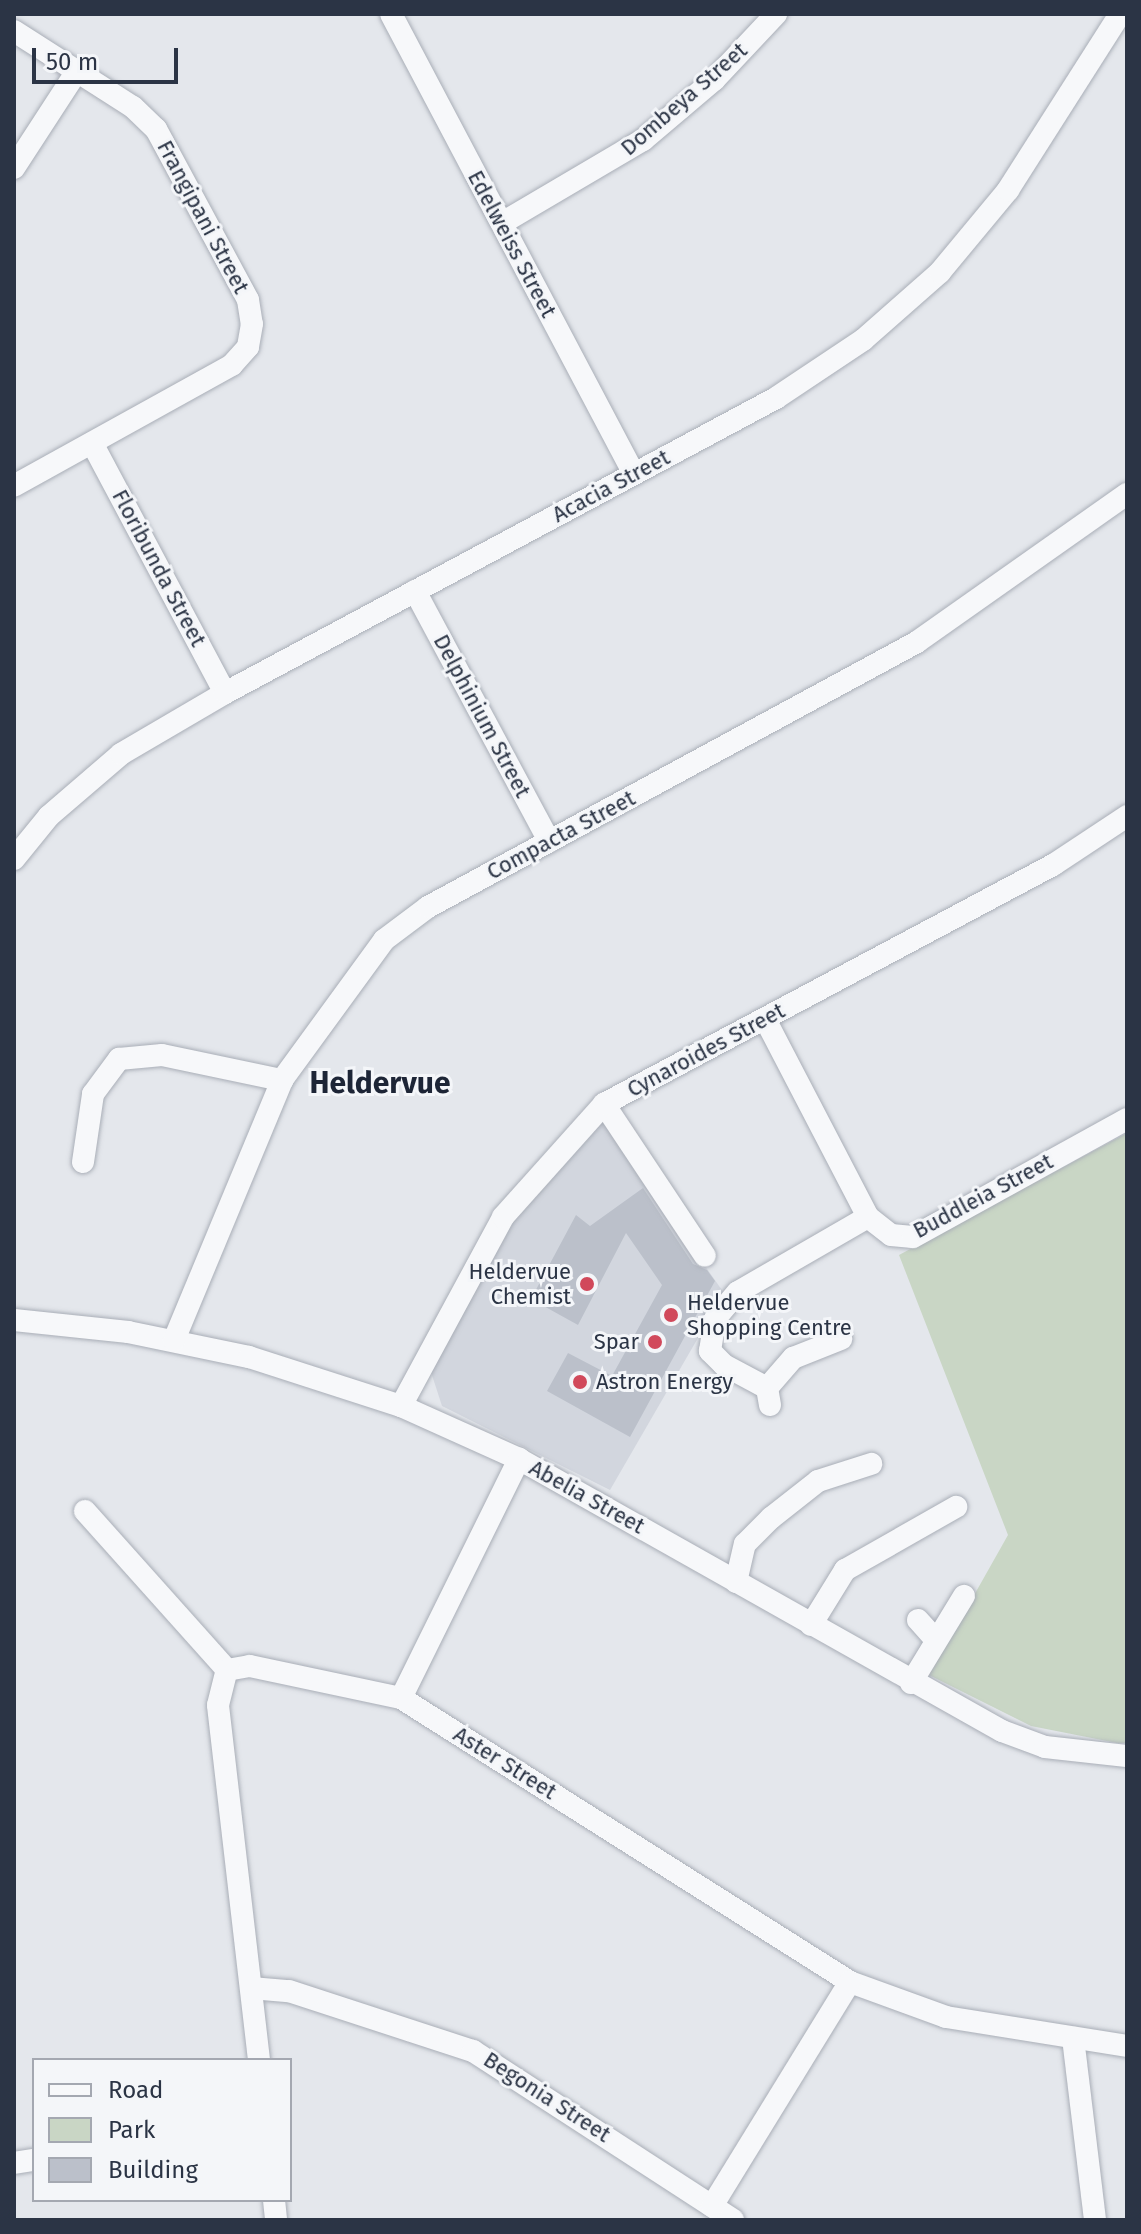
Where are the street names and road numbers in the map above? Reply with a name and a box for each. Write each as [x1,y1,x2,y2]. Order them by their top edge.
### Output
street label: Dombeya Street [615,37,753,161]
street label: Frangipani Street [152,136,254,298]
street label: Edelweiss Street [462,166,562,322]
street label: Acacia Street [548,444,674,528]
street label: Floribunda Street [107,485,211,651]
street label: Delphinium Street [428,630,536,802]
street label: Compacta Street [482,785,640,885]
street label: Cynaroides Street [623,997,789,1103]
street label: Buddleia Street [909,1148,1057,1244]
street label: Abelia Street [525,1454,649,1540]
street label: Aster Street [449,1721,561,1805]
street label: Begonia Street [479,2046,615,2148]

